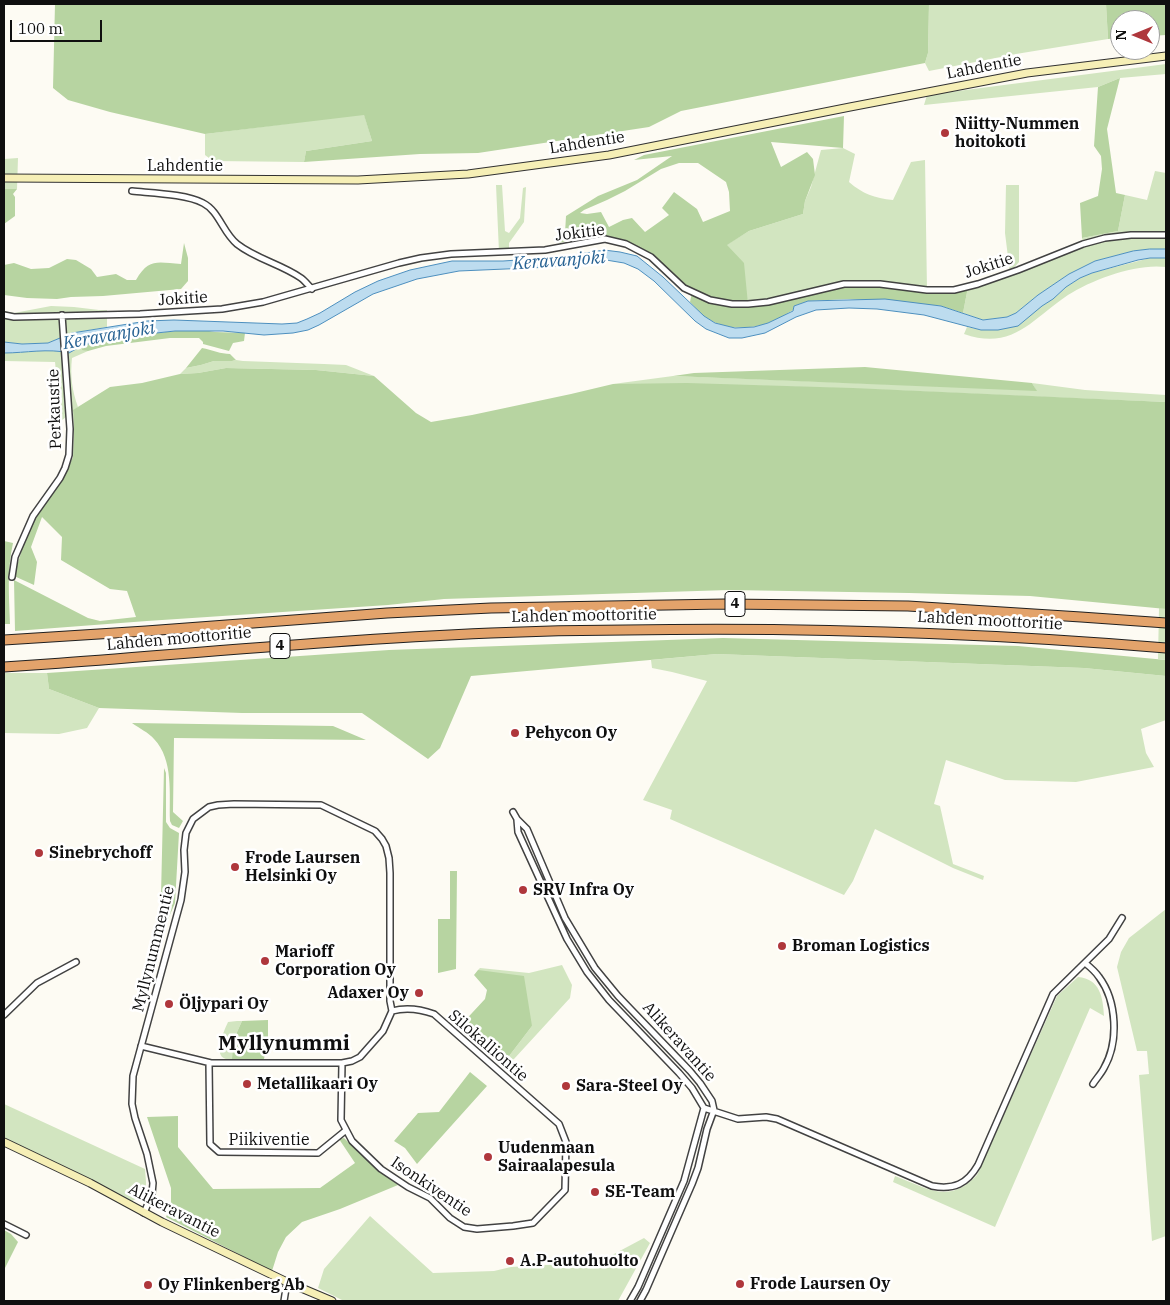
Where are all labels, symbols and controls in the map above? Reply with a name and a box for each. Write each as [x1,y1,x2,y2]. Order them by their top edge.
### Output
scale bar [12,10,105,42]
north arrow [1110,10,1160,60]
text: 100 m [18,19,63,38]
text: N [1112,29,1130,41]
street label: Lahdentie [945,50,1023,84]
place label: Niitty-Nummen hoitokoti [955,114,1079,152]
marker: Niitty-Nummen hoitokoti [939,127,951,139]
street label: Lahdentie [548,128,626,158]
street label: Lahdentie [147,156,223,176]
street label: Jokitie [554,220,606,246]
water label: Keravanjoki [512,247,606,275]
street label: Jokitie [962,249,1016,283]
street label: Jokitie [157,288,209,310]
water label: Keravanjoki [61,317,157,355]
street label: Perkaustie [44,369,66,449]
road number: 4 [725,592,745,616]
street label: Lahden moottoritie [511,605,657,627]
street label: Lahden moottoritie [917,608,1063,634]
street label: Lahden moottoritie [106,623,252,655]
road number: 4 [270,634,290,658]
place label: Pehycon Oy [525,723,617,743]
marker: Pehycon Oy [509,727,521,739]
place label: Sinebrychoff [49,843,152,863]
marker: Sinebrychoff [33,847,45,859]
place label: Frode Laursen Helsinki Oy [245,848,360,886]
marker: Frode Laursen Helsinki Oy [229,861,241,873]
place label: SRV Infra Oy [533,880,634,900]
street label: Myllynummentie [129,884,179,1014]
marker: SRV Infra Oy [517,884,529,896]
place label: Broman Logistics [792,936,930,956]
marker: Broman Logistics [776,940,788,952]
place label: Marioff Corporation Oy [275,942,396,980]
marker: Marioff Corporation Oy [259,955,271,967]
place label: Adaxer Oy [328,983,409,1003]
marker: Adaxer Oy [413,987,425,999]
place label: Öljypari Oy [179,994,269,1014]
marker: Öljypari Oy [163,998,175,1010]
street label: Alikeravantie [638,998,720,1086]
street label: Silokalliontie [444,1006,532,1086]
district label: Myllynummi [218,1031,350,1057]
place label: Metallikaari Oy [257,1074,378,1094]
place label: Sara-Steel Oy [576,1076,683,1096]
marker: Metallikaari Oy [241,1078,253,1090]
marker: Sara-Steel Oy [560,1080,572,1092]
street label: Piikiventie [229,1130,309,1150]
place label: Uudenmaan Sairaalapesula [498,1138,615,1176]
marker: Uudenmaan Sairaalapesula [482,1151,494,1163]
street label: Isonkiventie [387,1153,475,1221]
street label: Alikeravantie [125,1180,223,1242]
place label: SE-Team [605,1182,675,1202]
marker: SE-Team [589,1186,601,1198]
place label: A.P-autohuolto [520,1251,639,1271]
marker: A.P-autohuolto [504,1255,516,1267]
place label: Frode Laursen Oy [750,1274,890,1294]
place label: Oy Flinkenberg Ab [158,1275,305,1295]
marker: Frode Laursen Oy [734,1278,746,1290]
marker: Oy Flinkenberg Ab [142,1279,154,1291]

